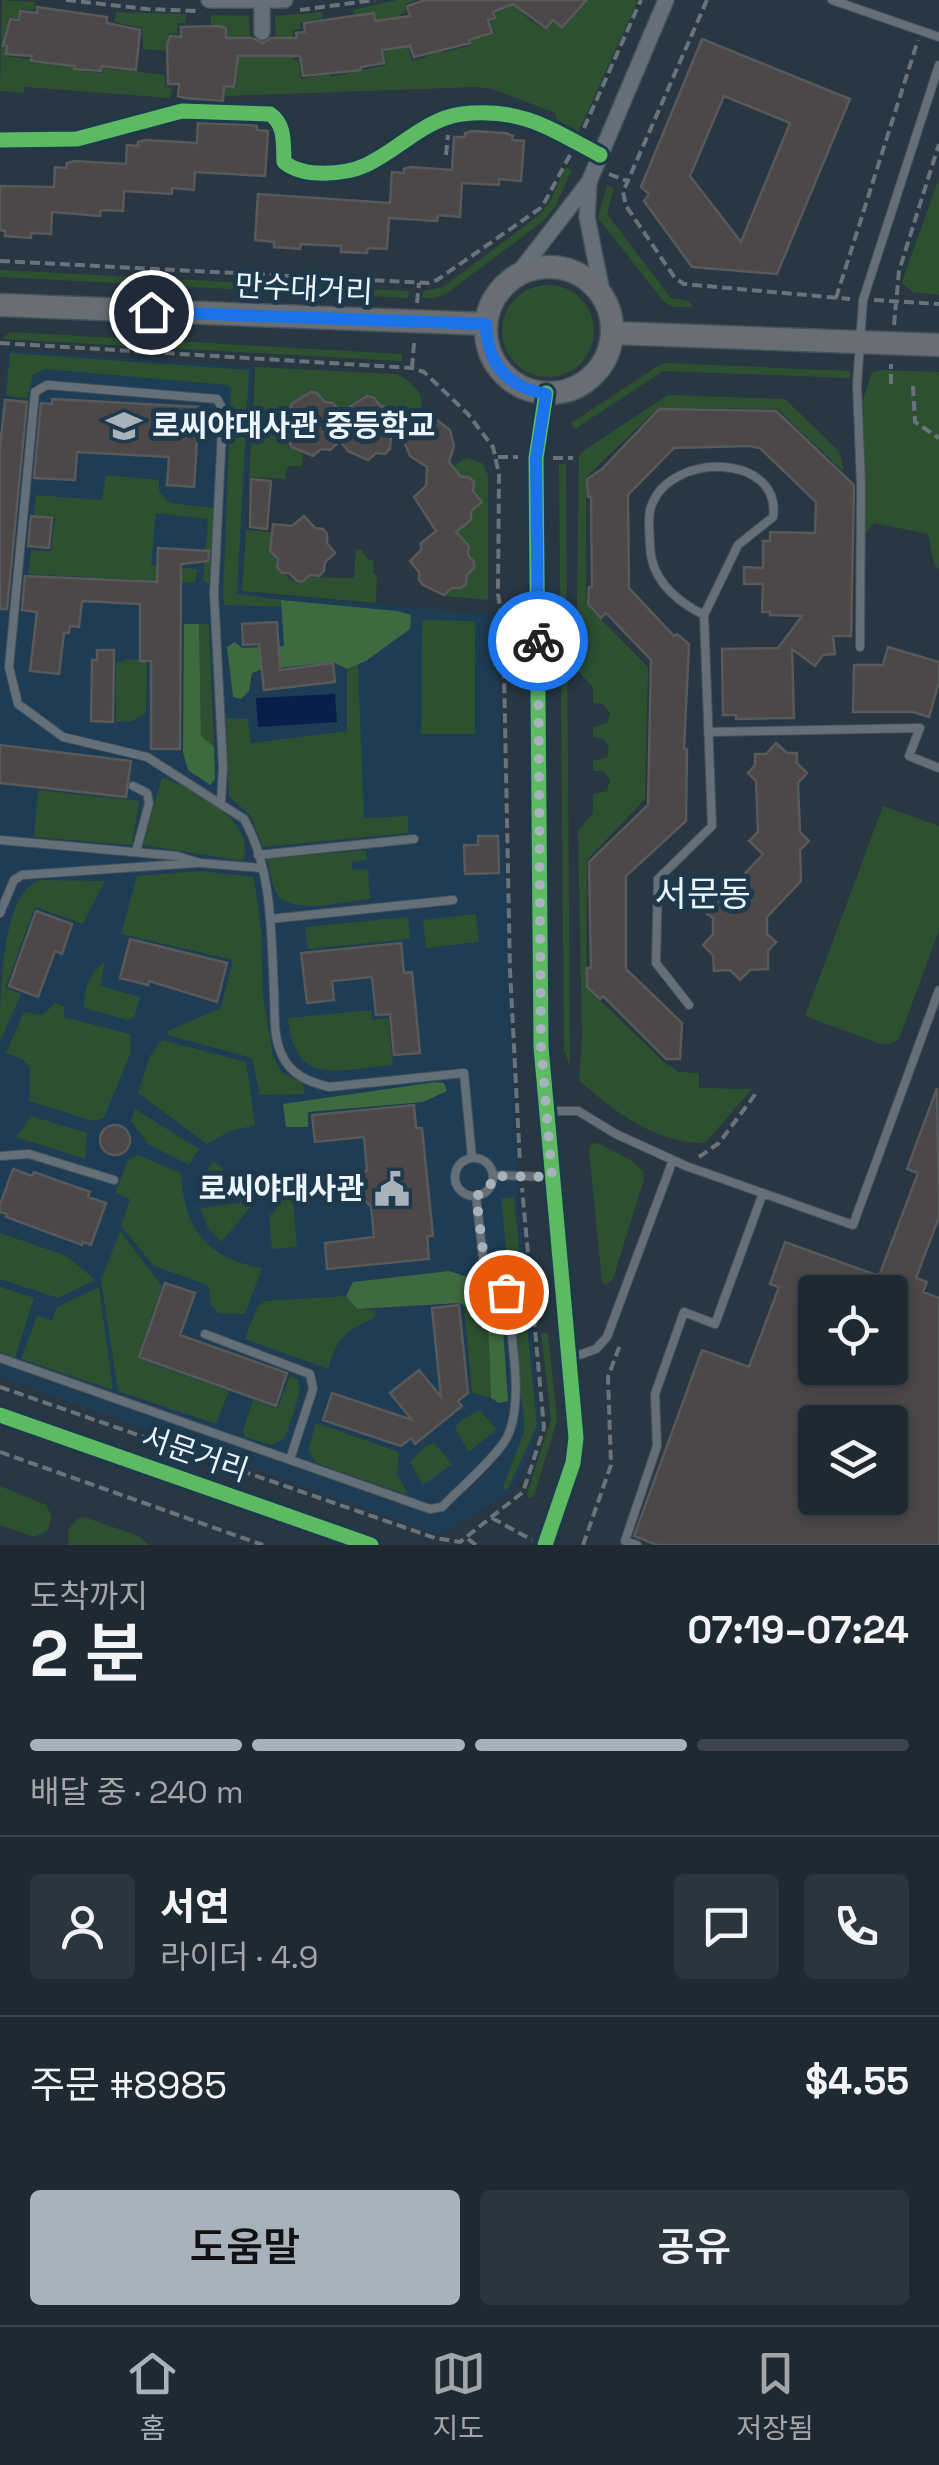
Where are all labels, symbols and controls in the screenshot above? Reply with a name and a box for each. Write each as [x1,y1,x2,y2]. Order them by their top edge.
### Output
street label: 만수대거리 [234,265,374,312]
pin [109,270,194,355]
icon: home [124,285,179,340]
place label: 로씨야대사관 중등학교 [152,406,436,445]
school or university icon: 로씨야대사관 중등학교 [105,407,143,445]
courier [488,591,588,691]
icon: bike [511,614,566,669]
district label: 서문동 [655,872,751,916]
place label: 로씨야대사관 [198,1169,364,1208]
public building icon: 로씨야대사관 [373,1170,411,1208]
pin [464,1250,549,1335]
icon: bag [479,1265,534,1320]
map controls [798,1275,908,1515]
button: locate [798,1275,908,1385]
button: layers [798,1405,908,1515]
street label: 서문거리 [137,1417,254,1490]
text: 도착까지 [30,1576,148,1616]
text: 07:19–07:24 [688,1606,909,1654]
text: 2 분 [30,1612,145,1695]
text: 배달 중 · 240 m [30,1772,244,1812]
button: person [30,1874,135,1979]
button: chat [674,1874,779,1979]
button: phone [804,1874,909,1979]
text: 서연 [160,1883,230,1931]
text: 라이더 · 4.9 [160,1937,318,1977]
text: $4.55 [805,2057,909,2105]
text: 주문 #8985 [30,2061,227,2109]
button: 도움말 [30,2190,460,2305]
button: 공유 [480,2190,909,2305]
tab: 홈 [125,2346,180,2446]
tab: 지도 [431,2346,486,2446]
tab: 저장됨 [736,2346,814,2446]

